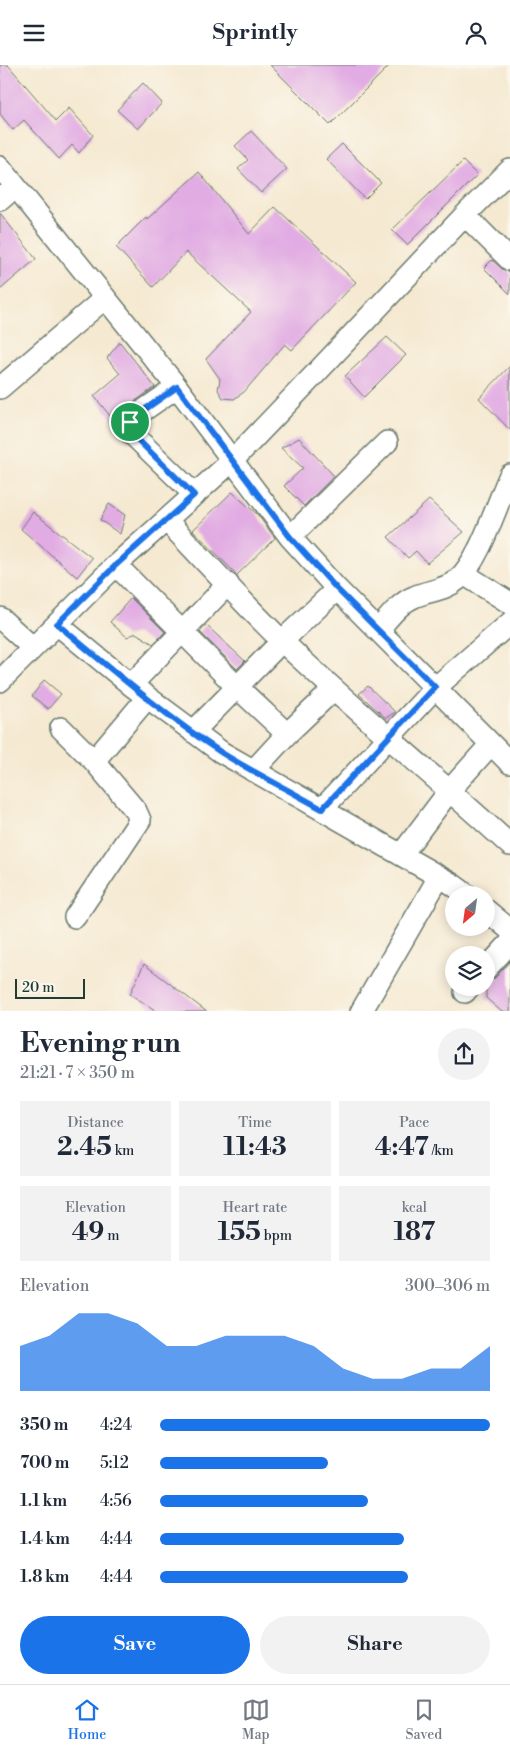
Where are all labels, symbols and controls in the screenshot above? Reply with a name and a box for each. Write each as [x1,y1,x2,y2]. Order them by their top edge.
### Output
icon: menu [20,19,48,47]
text: Sprintly [212,19,298,46]
icon: person [462,19,490,47]
pin [109,401,151,443]
icon: arrive [116,408,144,436]
north arrow [445,886,495,936]
map controls [445,886,495,996]
button: layers [445,946,495,996]
scale bar [15,977,85,1000]
text: 20 m [22,979,54,997]
text: Evening run [20,1026,181,1061]
button: share [438,1028,490,1080]
text: 21:21 · 7 × 350 m [20,1063,135,1083]
text: Distance [67,1114,124,1132]
text: Time [238,1114,272,1132]
text: Pace [399,1114,429,1132]
text: 2.45 [57,1132,112,1163]
text: 11:43 [223,1132,287,1163]
text: 4:47 [375,1132,429,1163]
text: km [112,1142,134,1160]
text: /km [429,1142,454,1160]
text: Elevation [65,1199,126,1217]
text: Heart rate [223,1199,287,1217]
text: kcal [402,1199,427,1217]
text: 49 [72,1217,104,1248]
text: 155 [218,1217,261,1248]
text: 187 [393,1217,435,1248]
text: m [104,1227,120,1245]
text: bpm [261,1227,292,1245]
text: Elevation [20,1276,89,1296]
text: 300–306 m [405,1276,490,1296]
text: 350 m [20,1415,68,1435]
text: 4:24 [100,1415,132,1435]
text: 700 m [20,1453,69,1473]
text: 5:12 [100,1453,129,1473]
text: 1.1 km [20,1491,67,1511]
text: 4:56 [100,1491,132,1511]
text: 1.4 km [20,1529,70,1549]
text: 4:44 [100,1529,133,1549]
text: 1.8 km [20,1567,69,1587]
text: 4:44 [100,1567,133,1587]
button: Save [20,1616,250,1674]
button: Share [260,1616,490,1674]
tab: Home [68,1696,106,1744]
tab: Map [242,1696,270,1744]
tab: Saved [405,1696,442,1744]

